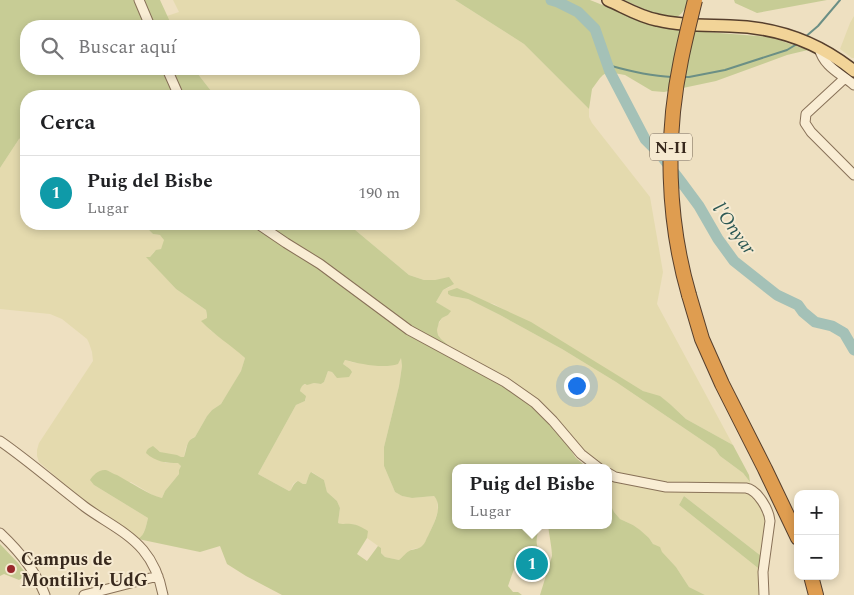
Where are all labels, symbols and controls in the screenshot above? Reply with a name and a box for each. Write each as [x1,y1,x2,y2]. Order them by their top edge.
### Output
search box [20,20,420,75]
text: Buscar aquí [78,33,177,62]
icon: search [38,34,66,62]
text: Cerca [40,107,95,139]
road number: N-II [650,134,692,160]
text: Puig del Bisbe [87,167,213,196]
text: 1 [52,181,60,205]
text: 190 m [358,181,400,205]
text: Lugar [87,196,129,220]
water label: l'Onyar [705,197,763,261]
your location [564,373,590,399]
popup [452,464,612,529]
text: Puig del Bisbe [469,470,595,499]
map controls [794,490,839,580]
button: + [794,490,839,535]
text: Lugar [469,499,511,523]
button: − [794,535,839,580]
pin: 1 [516,545,548,583]
place label: Campus de Montilivi, UdG [21,546,148,594]
marker: Campus de Montilivi, UdG [5,563,17,575]

